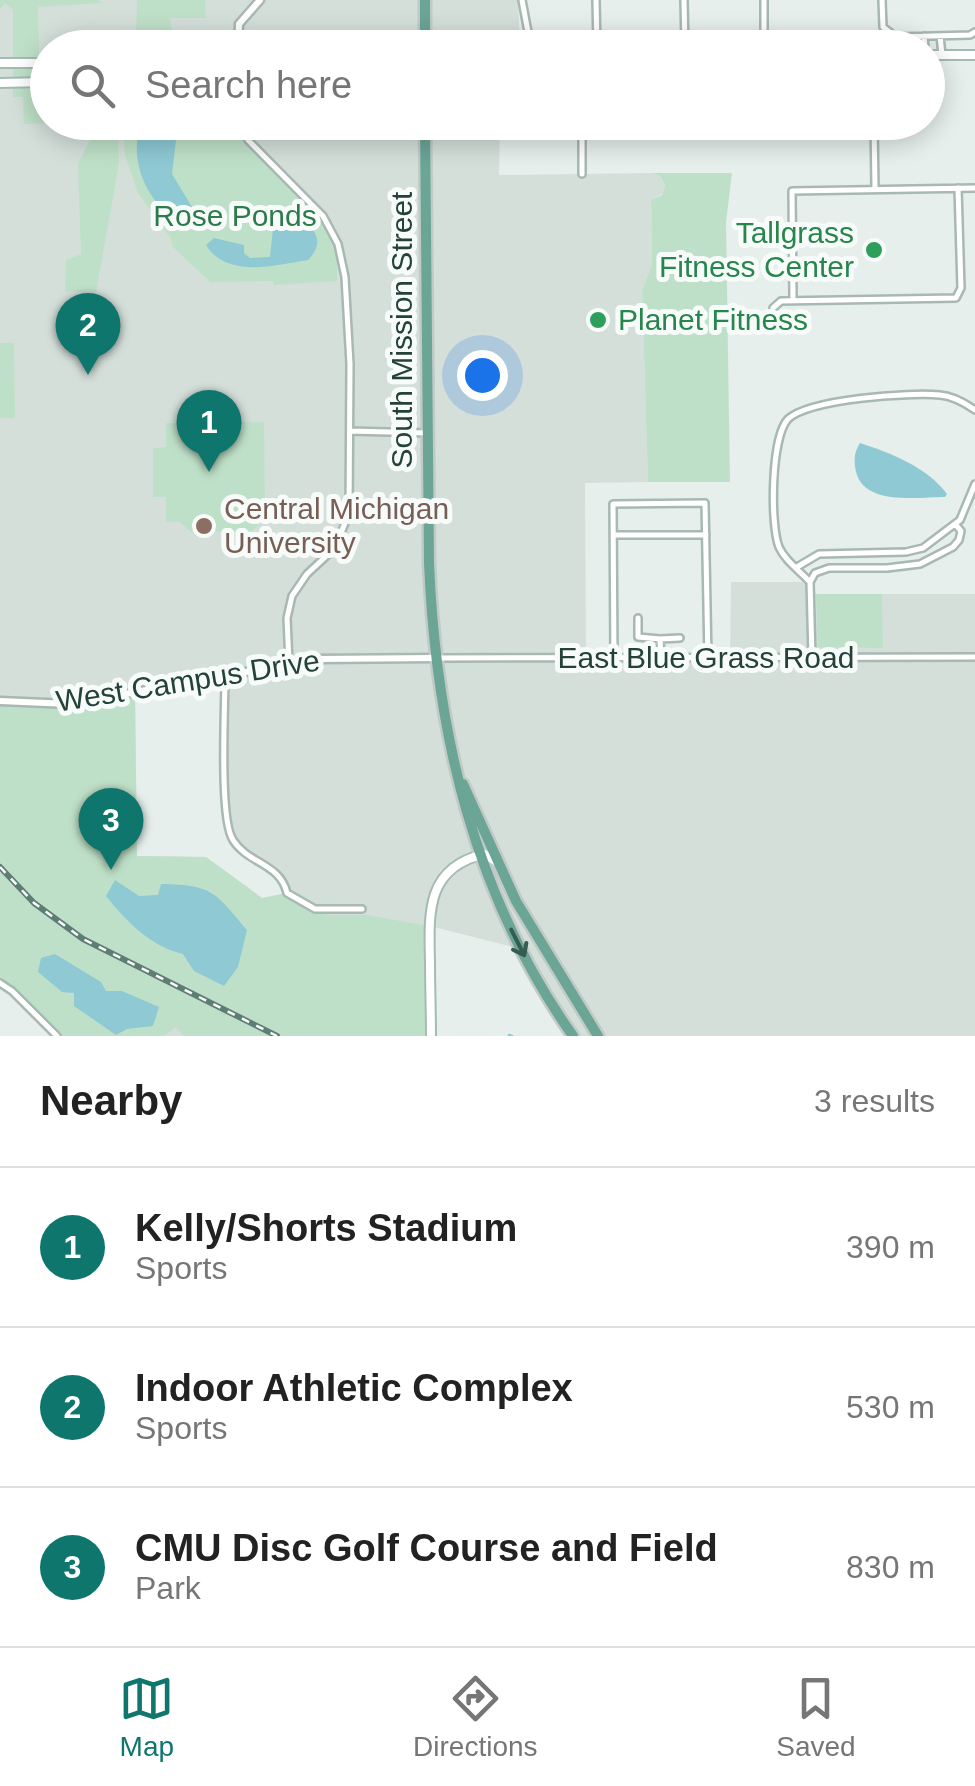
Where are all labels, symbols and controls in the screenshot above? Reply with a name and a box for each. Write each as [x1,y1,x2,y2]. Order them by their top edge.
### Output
search box [30,30,945,140]
icon: search [65,58,120,113]
text: Search here [145,64,352,106]
street label: South Mission Street [385,191,418,468]
park label: Rose Ponds [153,199,317,232]
place label: Tallgrass Fitness Center [659,216,854,283]
marker: Tallgrass Fitness Center [863,239,885,261]
pin: 2 [56,292,120,375]
place label: Planet Fitness [618,303,808,336]
marker: Planet Fitness [587,309,609,331]
your location [457,350,508,401]
pin: 1 [176,390,242,472]
place label: Central Michigan University [224,492,449,559]
marker: Central Michigan University [193,515,215,537]
street label: East Blue Grass Road [558,641,854,674]
street label: West Campus Drive [54,643,322,718]
pin: 3 [78,788,144,870]
one-way arrow [509,928,528,958]
text: Nearby [40,1077,182,1124]
text: 3 results [814,1083,935,1119]
text: Kelly/Shorts Stadium [135,1207,517,1249]
text: 1 [64,1229,81,1265]
text: 390 m [846,1229,935,1265]
text: Sports [135,1250,227,1286]
text: Indoor Athletic Complex [135,1367,573,1409]
text: 2 [64,1389,81,1425]
text: 530 m [846,1389,935,1425]
text: Sports [135,1410,227,1446]
text: CMU Disc Golf Course and Field [135,1527,718,1569]
text: 3 [64,1549,81,1585]
text: 830 m [846,1549,935,1585]
text: Park [135,1570,201,1606]
tab: Map [119,1671,174,1763]
tab: Directions [413,1671,538,1763]
tab: Saved [776,1671,856,1763]

